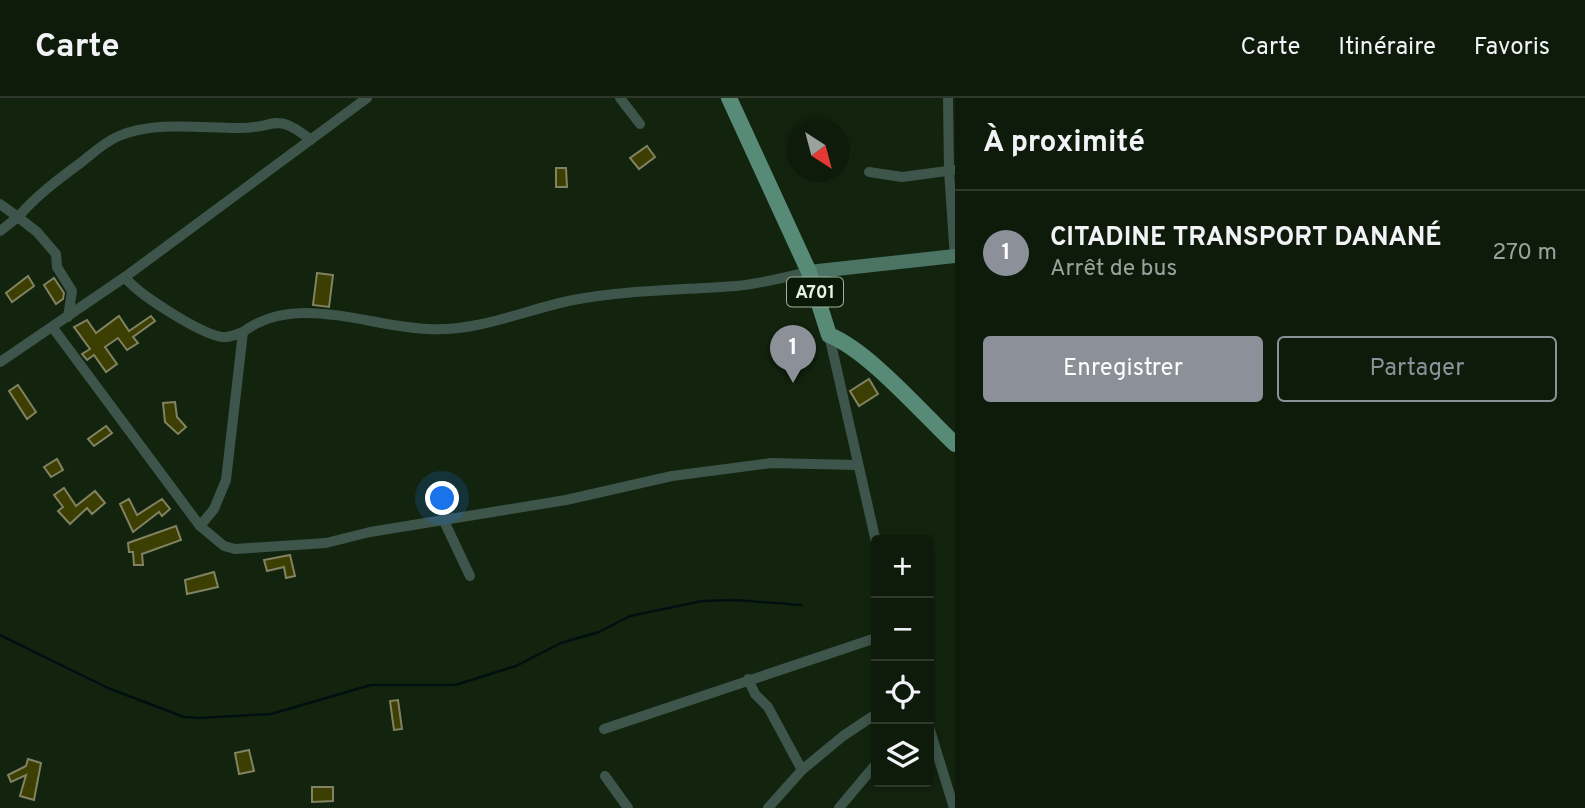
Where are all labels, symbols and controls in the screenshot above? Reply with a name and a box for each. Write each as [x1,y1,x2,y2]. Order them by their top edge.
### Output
text: Carte [35,27,120,69]
text: Carte [1240,33,1300,63]
text: Itinéraire [1338,33,1436,63]
text: Favoris [1474,33,1550,63]
north arrow [787,119,850,182]
text: À proximité [983,125,1145,162]
text: CITADINE TRANSPORT DANANÉ [1050,222,1442,255]
text: 1 [1001,239,1011,268]
text: 270 m [1492,239,1557,268]
text: Arrêt de bus [1050,255,1177,284]
road number: A701 [787,278,843,307]
pin: 1 [770,325,816,383]
button: Enregistrer [983,336,1263,402]
button: Partager [1277,336,1557,402]
your location [425,481,459,515]
map controls [871,535,934,787]
button: + [871,535,934,598]
button: − [871,598,934,661]
button: locate [871,661,934,724]
button: layers [871,724,934,787]

